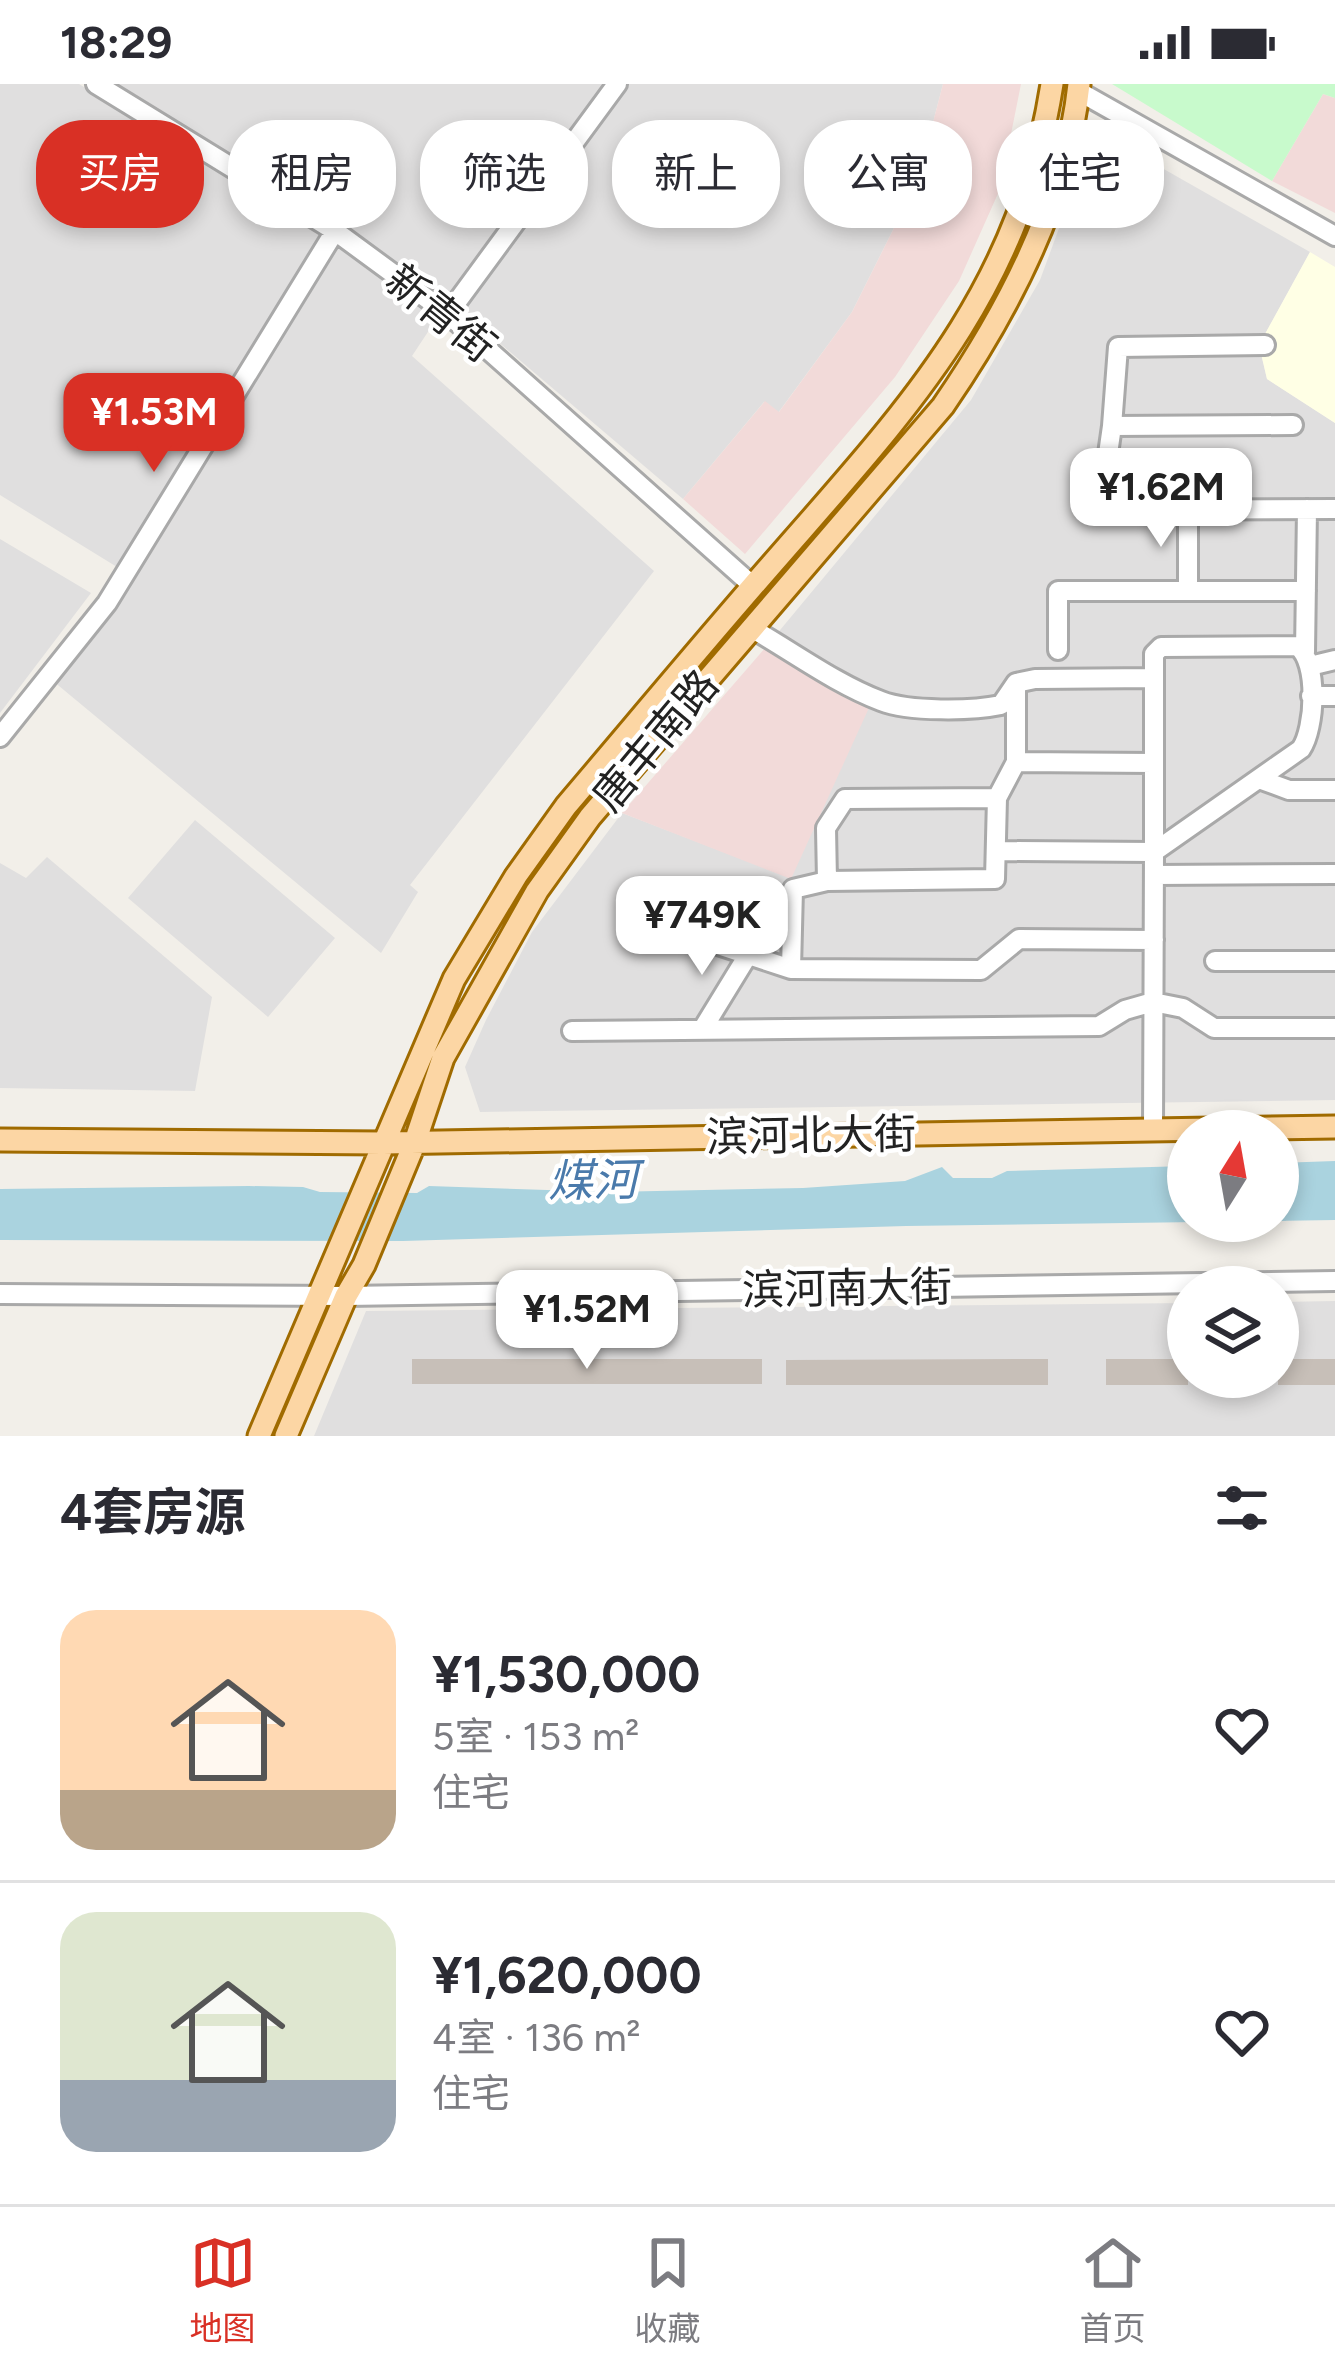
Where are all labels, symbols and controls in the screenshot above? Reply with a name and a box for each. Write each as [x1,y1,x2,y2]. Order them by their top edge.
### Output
text: 18:29 [60,15,172,69]
chip: 买房 [36,120,204,228]
chip: 租房 [228,120,396,228]
chip: 筛选 [420,120,588,228]
chip: 新上 [612,120,780,228]
chip: 公寓 [804,120,972,228]
chip: 住宅 [996,120,1164,228]
street label: 新青街 [376,254,506,373]
pin: ¥1.53M [56,373,252,475]
text: ¥1.53M [90,388,218,435]
pin: ¥1.62M [1063,448,1259,550]
text: ¥1.62M [1097,463,1225,510]
street label: 唐丰南路 [582,660,729,821]
pin: ¥749K [618,876,786,978]
text: ¥749K [643,891,761,938]
street label: 滨河北大街 [706,1108,916,1163]
north arrow [1167,1110,1299,1242]
map controls [1167,1110,1299,1398]
water label: 煤河 [548,1152,646,1208]
street label: 滨河南大街 [742,1261,952,1316]
button: layers [1167,1266,1299,1398]
pin: ¥1.52M [489,1270,685,1372]
text: ¥1.52M [523,1285,651,1332]
icon: filters [1209,1475,1275,1541]
text: 4套房源 [60,1482,245,1543]
text: ¥1,530,000 [432,1644,700,1705]
icon: home [156,1658,300,1802]
icon: heart [1209,1697,1275,1763]
text: 5室 · 153 m² [432,1713,639,1760]
text: 住宅 [432,1769,510,1816]
text: ¥1,620,000 [432,1945,701,2006]
icon: home [156,1960,300,2104]
icon: heart [1209,1999,1275,2065]
text: 4室 · 136 m² [432,2014,641,2061]
text: 住宅 [432,2070,510,2117]
tab: 地图 [190,2230,256,2350]
tab: 收藏 [635,2230,701,2350]
tab: 首页 [1080,2230,1146,2350]

